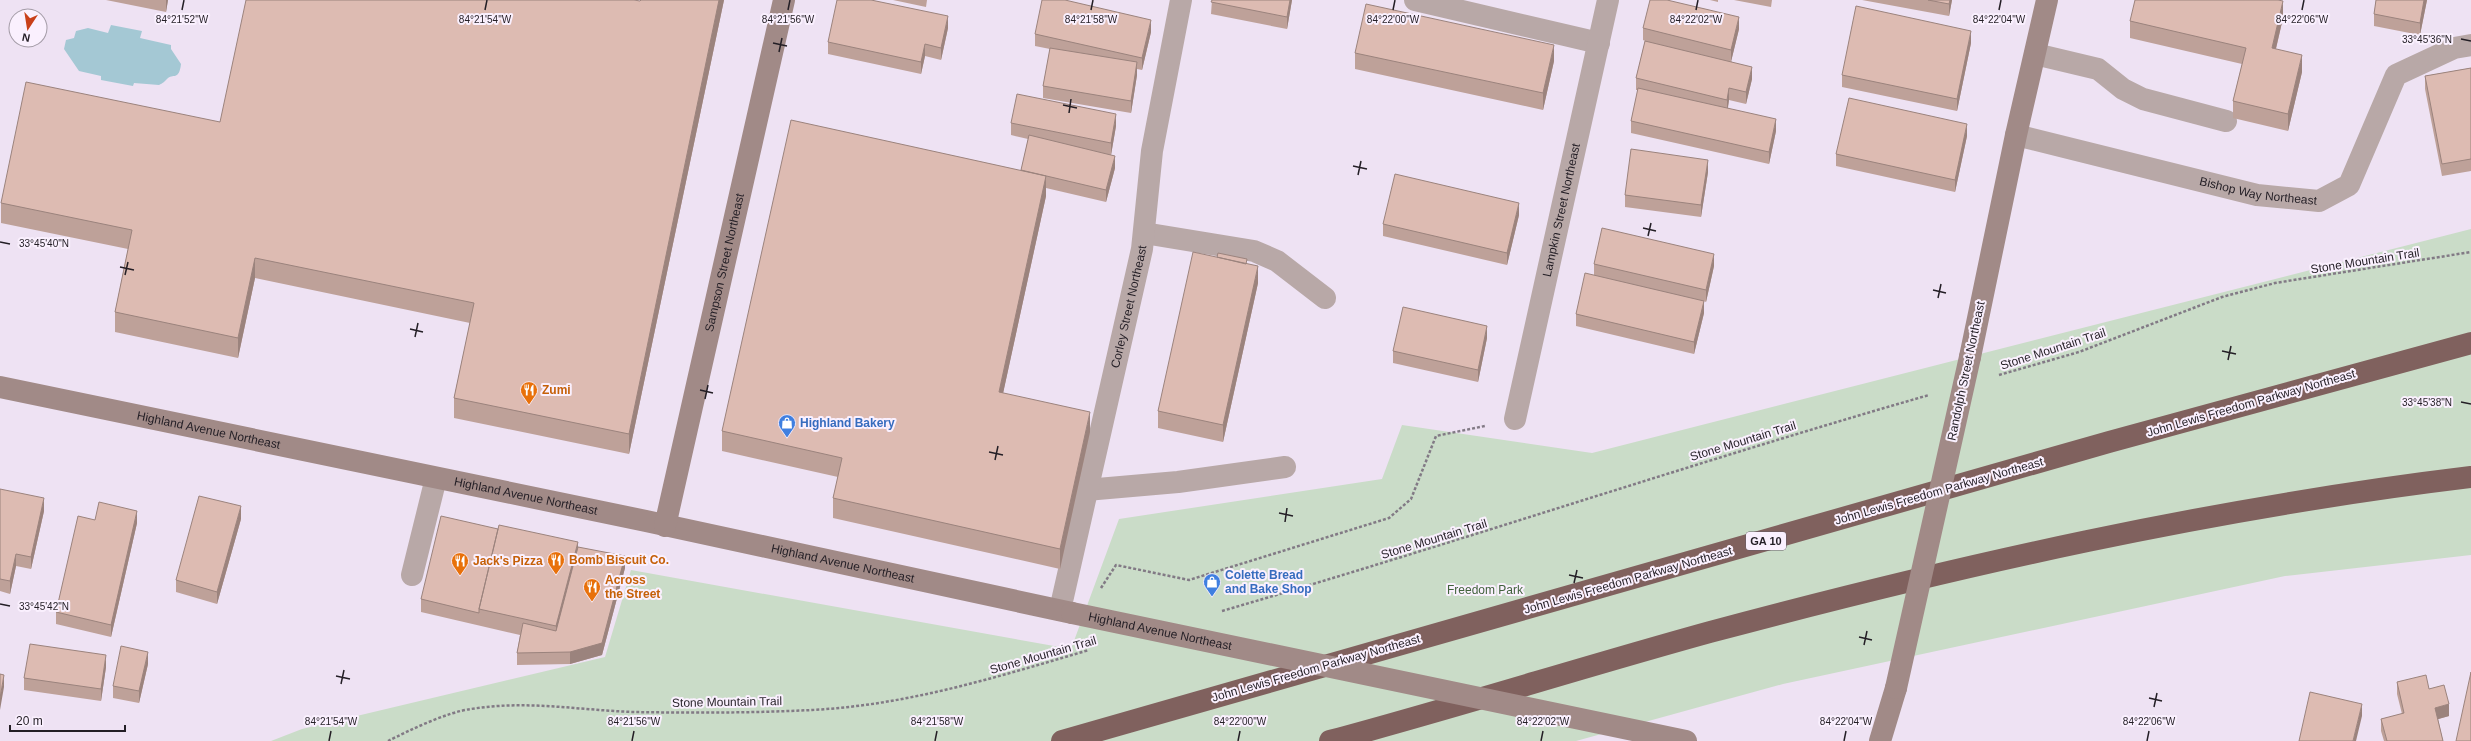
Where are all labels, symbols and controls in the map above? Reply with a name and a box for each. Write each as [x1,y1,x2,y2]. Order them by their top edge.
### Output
north arrow [8,8,48,48]
text: 84°21'52"W [156,14,209,25]
text: 84°21'54"W [459,14,512,25]
text: 84°21'56"W [762,14,815,25]
text: 84°21'58"W [1065,14,1118,25]
text: 84°22'00"W [1367,14,1420,25]
text: 84°22'02"W [1670,14,1723,25]
text: 84°22'04"W [1973,14,2026,25]
text: 84°22'06"W [2276,14,2329,25]
text: N [21,31,31,44]
text: 33°45'36"N [2402,34,2452,45]
street label: Lampkin Street Northeast [1540,141,1583,278]
street label: Bishop Way Northeast [2198,174,2318,208]
street label: Sampson Street Northeast [702,191,747,333]
text: 33°45'40"N [19,238,69,249]
street label: Corley Street Northeast [1108,244,1149,370]
street label: Stone Mountain Trail [2310,245,2420,277]
street label: Randolph Street Northeast [1944,299,1988,442]
street label: Stone Mountain Trail [1998,325,2108,373]
street label: John Lewis Freedom Parkway Northeast [2145,366,2357,440]
restaurant icon: Zumi [519,380,539,405]
place label: Zumi [542,383,571,397]
text: 33°45'38"N [2402,397,2452,408]
street label: Highland Avenue Northeast [136,409,282,452]
shop icon: Highland Bakery [777,413,797,438]
place label: Highland Bakery [800,416,895,430]
street label: Stone Mountain Trail [1688,418,1798,464]
street label: John Lewis Freedom Parkway Northeast [1833,454,2045,528]
street label: Highland Avenue Northeast [453,474,599,518]
street label: Stone Mountain Trail [1379,516,1489,562]
road number: GA 10 [1746,532,1786,550]
street label: Highland Avenue Northeast [770,541,916,586]
street label: John Lewis Freedom Parkway Northeast [1522,543,1734,617]
restaurant icon: Bomb Biscuit Co. [546,550,566,575]
restaurant icon: Jack's Pizza [450,551,470,576]
place label: Bomb Biscuit Co. [569,553,669,567]
place label: Jack's Pizza [473,554,543,568]
place label: Colette Bread and Bake Shop [1225,568,1312,596]
shop icon: Colette Bread and Bake Shop [1202,572,1222,597]
place label: Across the Street [605,573,660,601]
restaurant icon: Across the Street [582,577,602,602]
park label: Freedom Park [1447,583,1524,597]
text: 33°45'42"N [19,601,69,612]
street label: Highland Avenue Northeast [1087,610,1234,653]
street label: John Lewis Freedom Parkway Northeast [1210,631,1422,705]
street label: Stone Mountain Trail [988,633,1098,677]
street label: Stone Mountain Trail [672,694,782,710]
scale bar [10,707,125,733]
text: 20 m [16,714,43,728]
text: 84°21'54"W [305,716,358,727]
text: 84°21'56"W [608,716,661,727]
text: 84°21'58"W [911,716,964,727]
text: 84°22'00"W [1214,716,1267,727]
text: 84°22'02"W [1517,716,1570,727]
text: 84°22'04"W [1820,716,1873,727]
text: 84°22'06"W [2123,716,2176,727]

